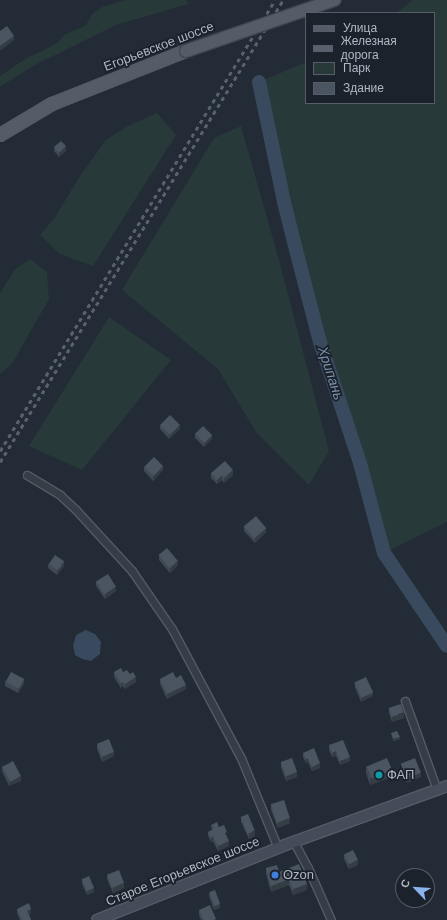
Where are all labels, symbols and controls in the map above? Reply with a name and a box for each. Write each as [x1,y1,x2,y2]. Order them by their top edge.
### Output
legend [305,12,435,104]
street label: Егорьевское шоссе [102,19,216,75]
text: Улица [343,21,377,35]
text: Железная дорога [341,34,397,62]
text: Парк [343,61,370,75]
text: Здание [343,81,384,95]
water label: Хрипань [314,344,348,402]
place label: ФАП [387,767,414,783]
marker: ФАП [374,770,384,780]
street label: Старое Егорьевское шоссе [104,834,262,910]
place label: Ozon [283,867,314,883]
north arrow [395,868,435,908]
marker: Ozon [270,870,280,880]
text: С [398,877,412,889]

